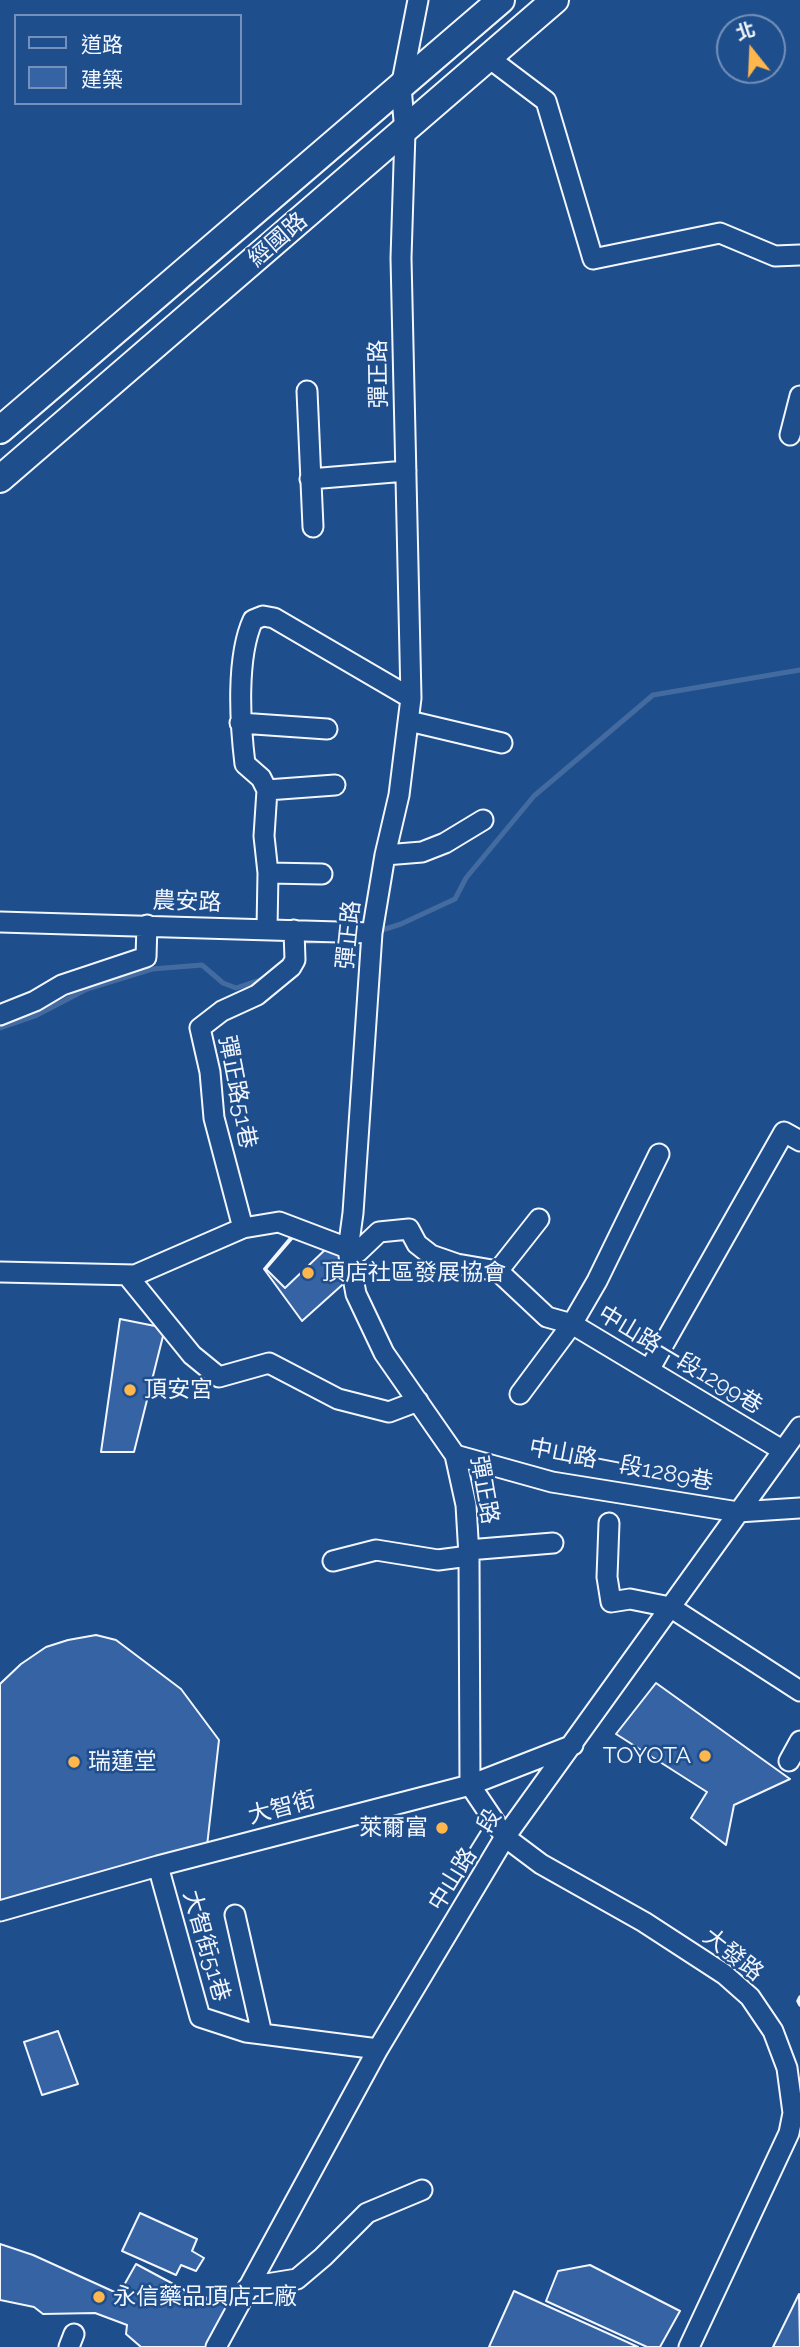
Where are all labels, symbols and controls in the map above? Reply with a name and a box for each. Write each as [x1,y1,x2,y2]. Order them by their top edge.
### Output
legend [14,14,242,105]
north arrow [716,14,786,84]
text: 北 [733,18,758,44]
text: 道路 [81,32,123,57]
text: 建築 [81,67,123,92]
street label: 經國路 [243,207,313,273]
street label: 彈正路 [365,339,393,409]
street label: 農安路 [152,887,222,917]
street label: 彈正路 [332,899,366,971]
street label: 彈正路51巷 [213,1033,261,1151]
place label: 頂店社區發展協會 [322,1259,506,1287]
marker: 頂店社區發展協會 [300,1265,316,1281]
street label: 中山路一段1299巷 [593,1300,767,1420]
place label: 頂安宮 [144,1376,213,1404]
marker: 頂安宮 [122,1382,138,1398]
street label: 中山路一段1289巷 [527,1434,715,1496]
street label: 彈正路 [464,1454,504,1526]
place label: TOYOTA [603,1742,691,1770]
place label: 瑞蓮堂 [88,1748,157,1776]
marker: TOYOTA [697,1748,713,1764]
marker: 瑞蓮堂 [66,1754,82,1770]
street label: 大智街 [245,1786,319,1830]
street label: 中山路一段 [423,1804,507,1916]
place label: 萊爾富 [359,1814,428,1842]
marker: 萊爾富 [434,1820,450,1836]
street label: 大智街51巷 [177,1887,235,2005]
street label: 大發路 [697,1923,769,1987]
place label: 永信藥品頂店工廠 [113,2283,297,2311]
marker: 永信藥品頂店工廠 [91,2289,107,2305]

